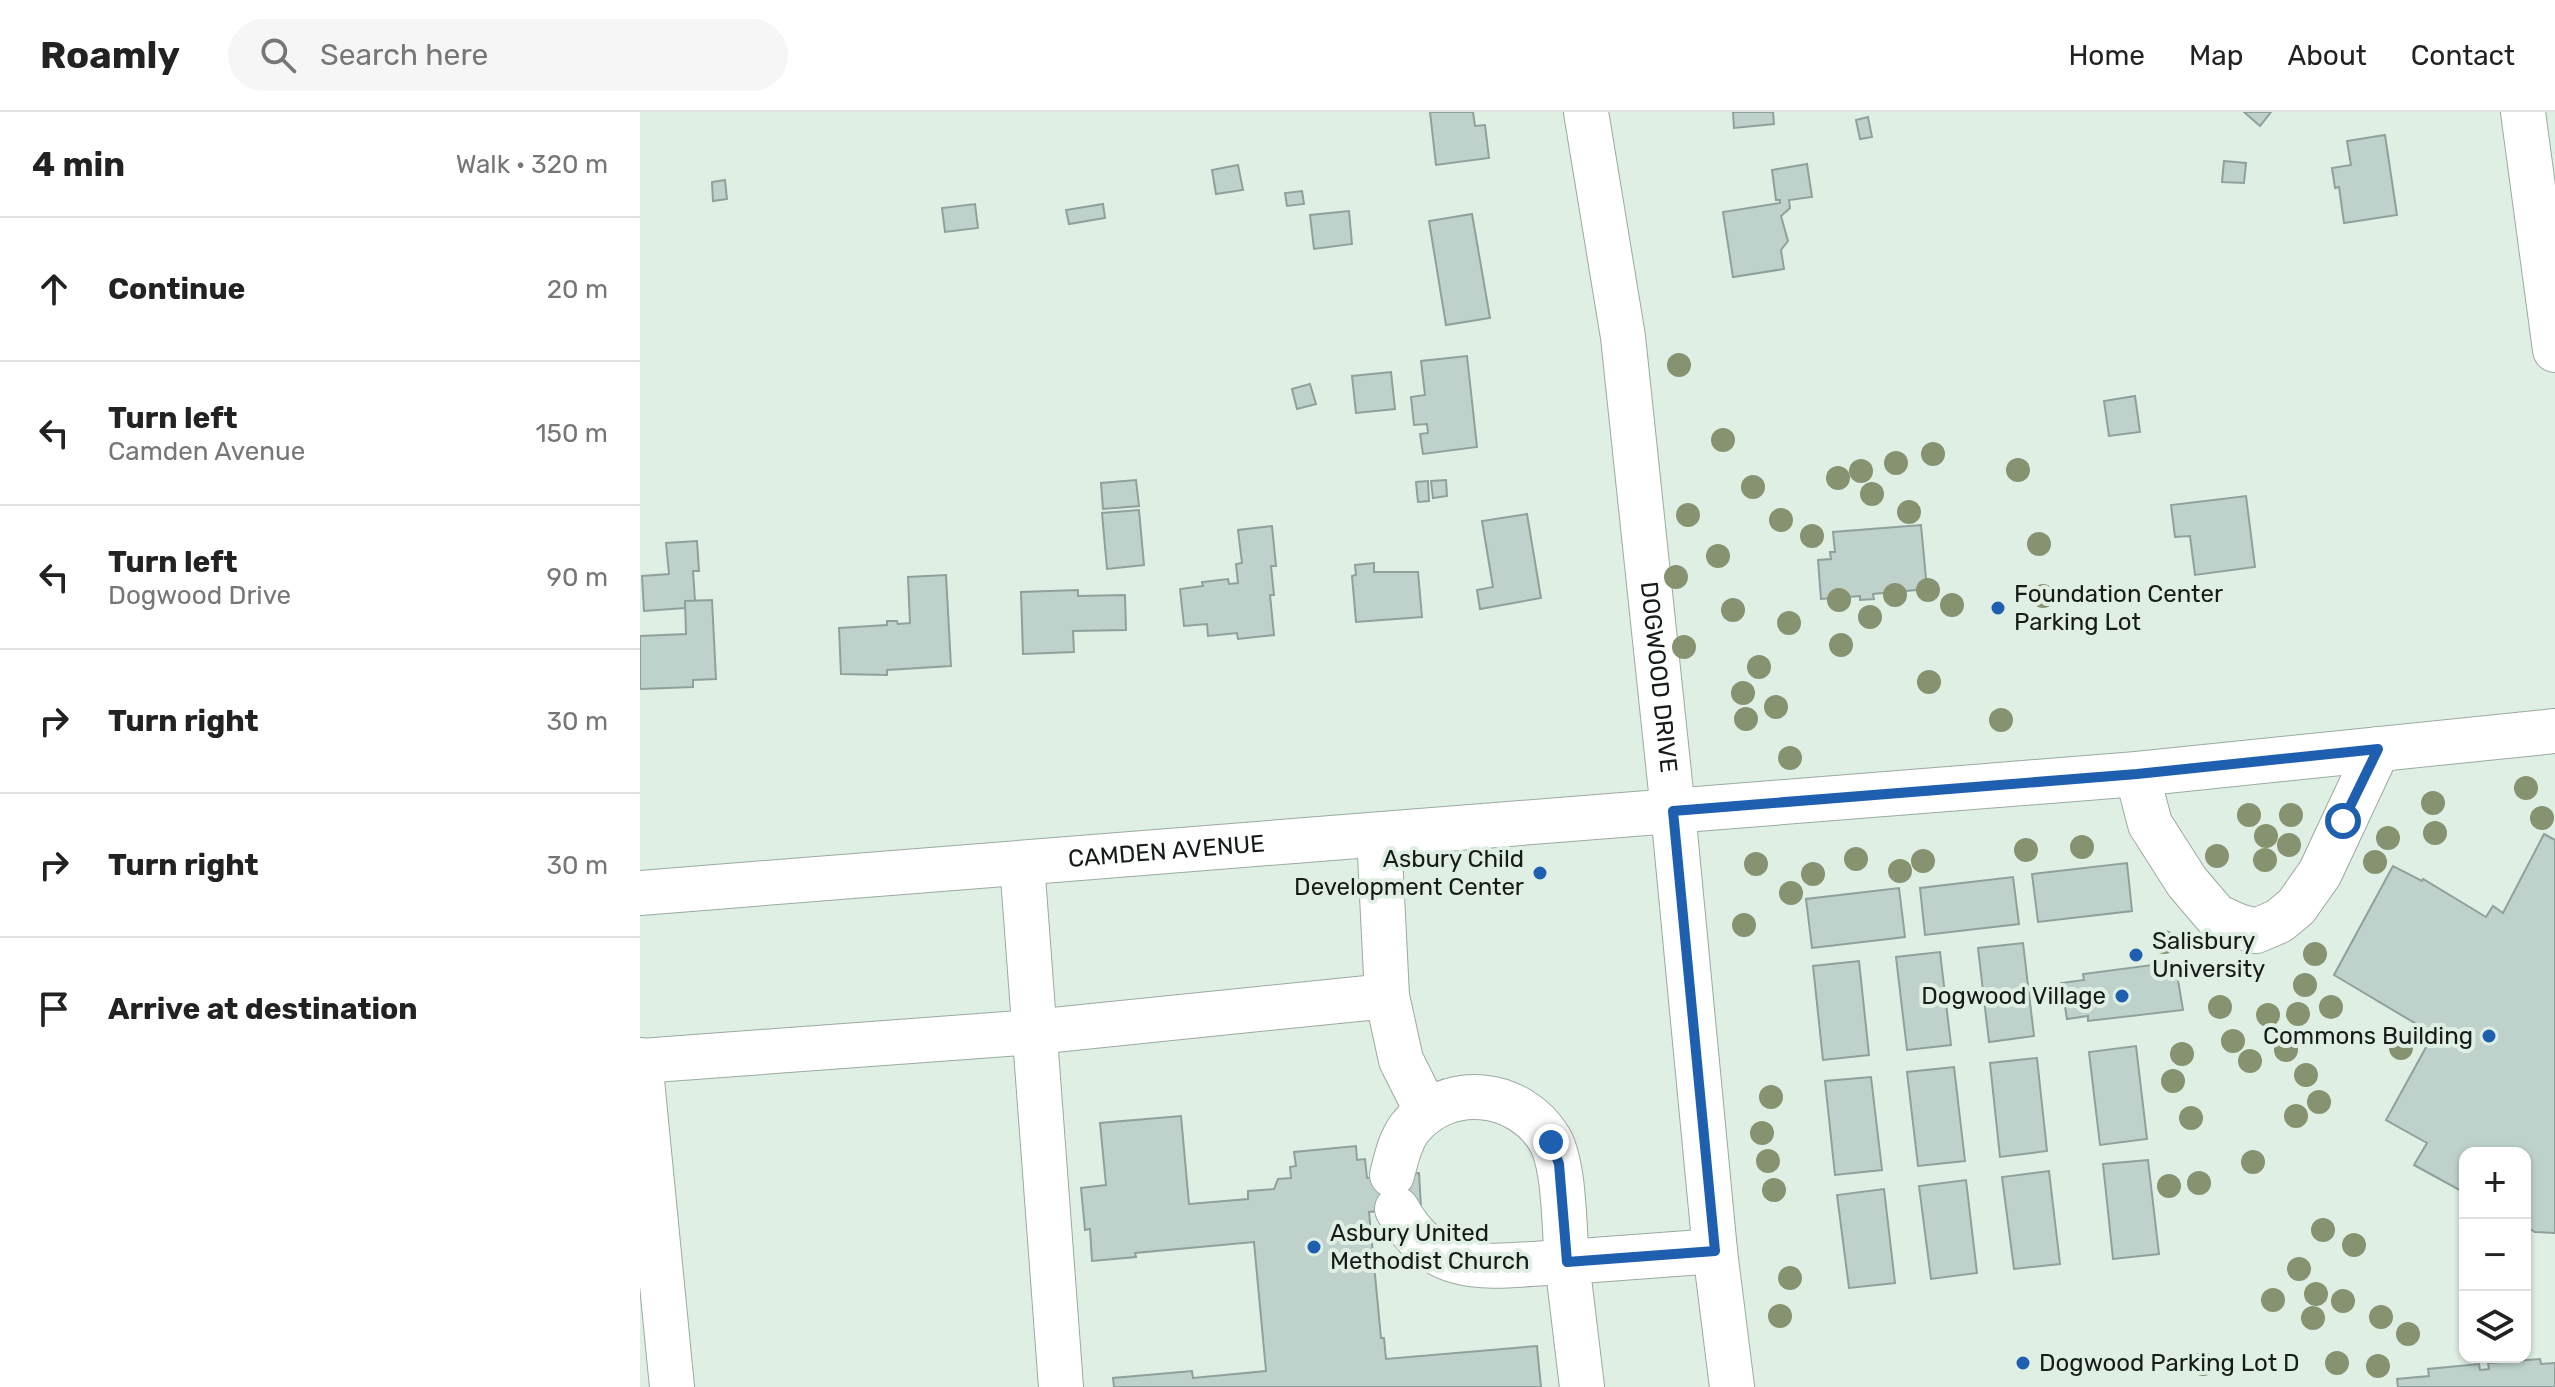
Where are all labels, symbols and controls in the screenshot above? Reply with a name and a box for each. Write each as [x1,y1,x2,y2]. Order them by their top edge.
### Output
search box [228,19,788,91]
text: Roamly [40,32,180,78]
icon: search [256,33,300,77]
text: Search here [320,37,488,73]
text: Home [2068,39,2145,72]
text: Map [2189,39,2243,72]
text: About [2287,39,2367,72]
text: Contact [2411,39,2515,72]
text: 4 min [32,144,125,185]
text: Walk · 320 m [456,149,608,180]
icon: ahead [32,267,76,311]
text: Continue [108,271,245,307]
text: 20 m [547,274,608,305]
text: Turn left [108,400,238,436]
icon: left [32,411,76,455]
text: 150 m [535,418,608,449]
text: Camden Avenue [108,436,305,467]
text: Turn left [108,544,238,580]
icon: left [32,555,76,599]
text: 90 m [547,562,608,593]
text: Dogwood Drive [108,580,291,611]
street label: DOGWOOD DRIVE [1635,580,1683,774]
place label: Foundation Center Parking Lot [2014,580,2223,636]
marker: Foundation Center Parking Lot [1989,599,2007,617]
icon: right [32,699,76,743]
text: Turn right [108,703,259,739]
text: 30 m [546,706,608,737]
route start [2325,803,2361,839]
street label: CAMDEN AVENUE [1067,829,1266,873]
icon: right [32,843,76,887]
place label: Asbury Child Development Center [1294,845,1524,901]
text: Turn right [108,847,259,883]
text: 30 m [546,850,608,881]
marker: Asbury Child Development Center [1531,864,1549,882]
place label: Salisbury University [2152,927,2265,983]
marker: Salisbury University [2127,946,2145,964]
place label: Dogwood Village [1921,982,2106,1010]
icon: arrive [32,987,76,1031]
marker: Dogwood Village [2113,987,2131,1005]
text: Arrive at destination [108,991,418,1027]
place label: Commons Building [2263,1022,2473,1050]
marker: Commons Building [2480,1027,2498,1045]
route end [1533,1124,1569,1160]
map controls [2459,1147,2531,1363]
button: + [2459,1147,2531,1219]
place label: Asbury United Methodist Church [1330,1219,1530,1275]
button: − [2459,1219,2531,1291]
marker: Asbury United Methodist Church [1305,1238,1323,1256]
button: layers [2459,1291,2531,1363]
place label: Dogwood Parking Lot D [2039,1349,2299,1377]
marker: Dogwood Parking Lot D [2014,1354,2032,1372]

